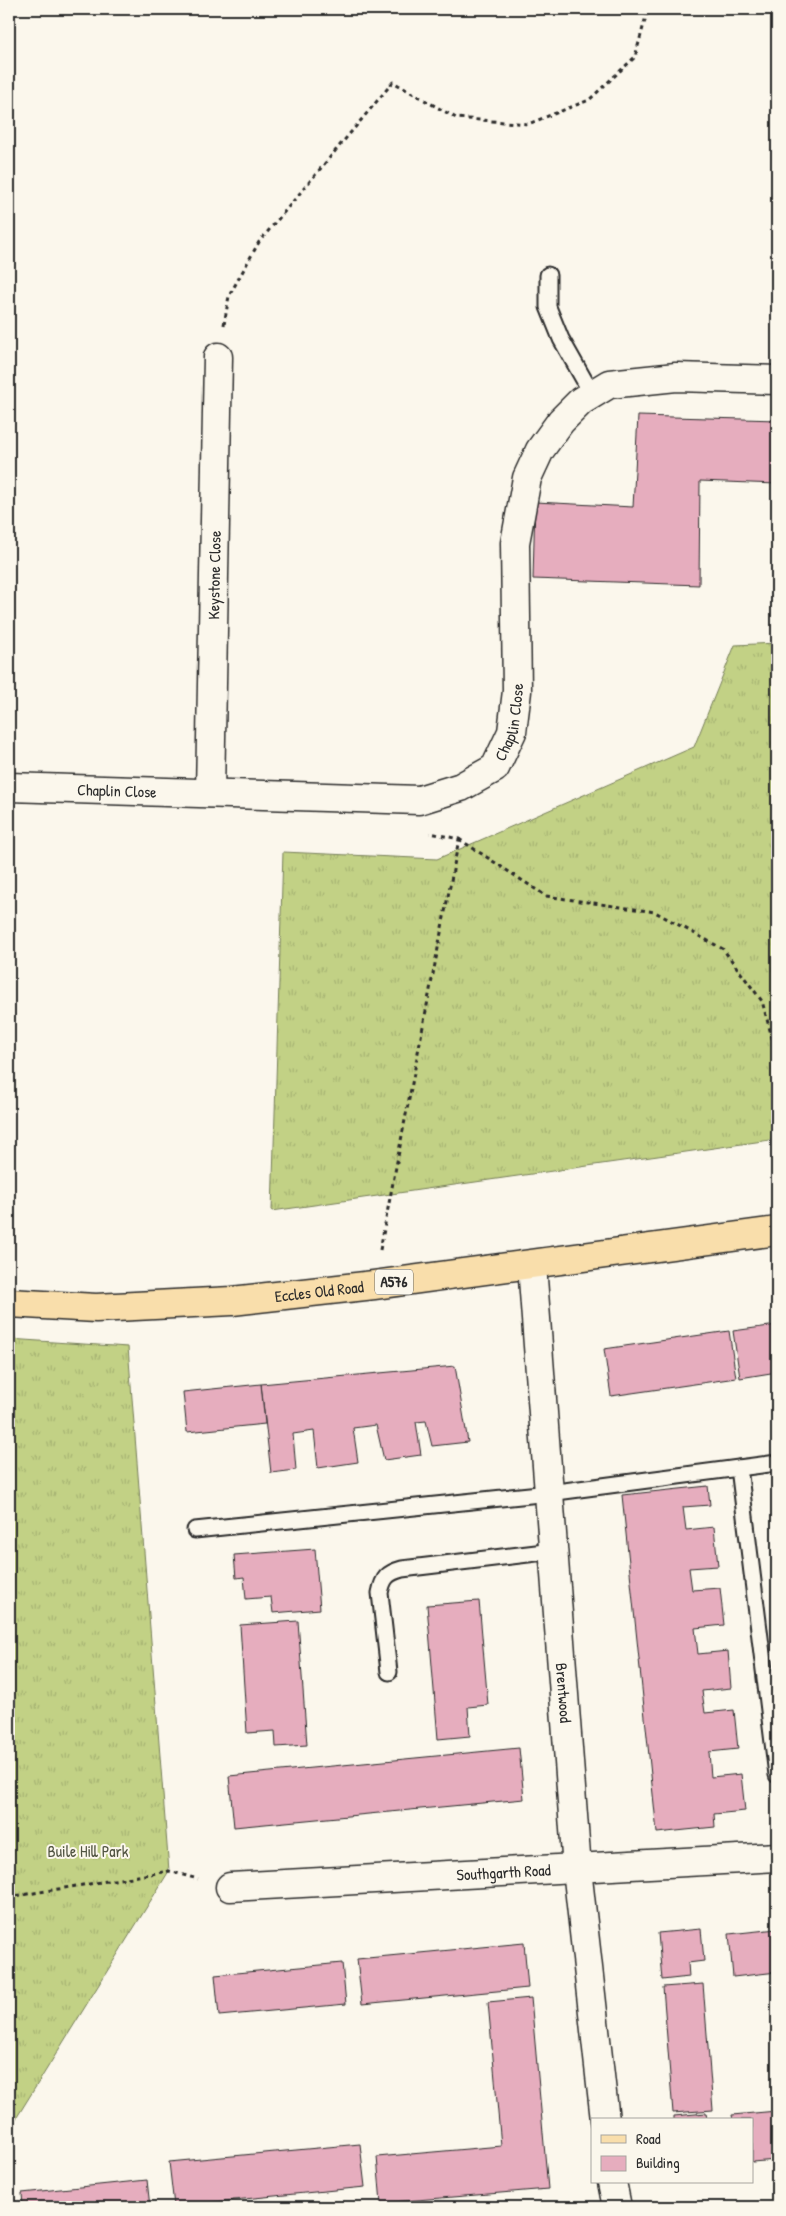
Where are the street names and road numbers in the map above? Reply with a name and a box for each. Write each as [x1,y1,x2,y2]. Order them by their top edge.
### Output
street label: Keystone Close [202,530,226,620]
street label: Chaplin Close [489,683,528,764]
street label: Chaplin Close [77,778,158,803]
road number: A576 [375,1270,413,1294]
street label: Eccles Old Road [273,1275,365,1307]
street label: Brentwood [551,1662,577,1724]
street label: Southgarth Road [456,1858,551,1886]

